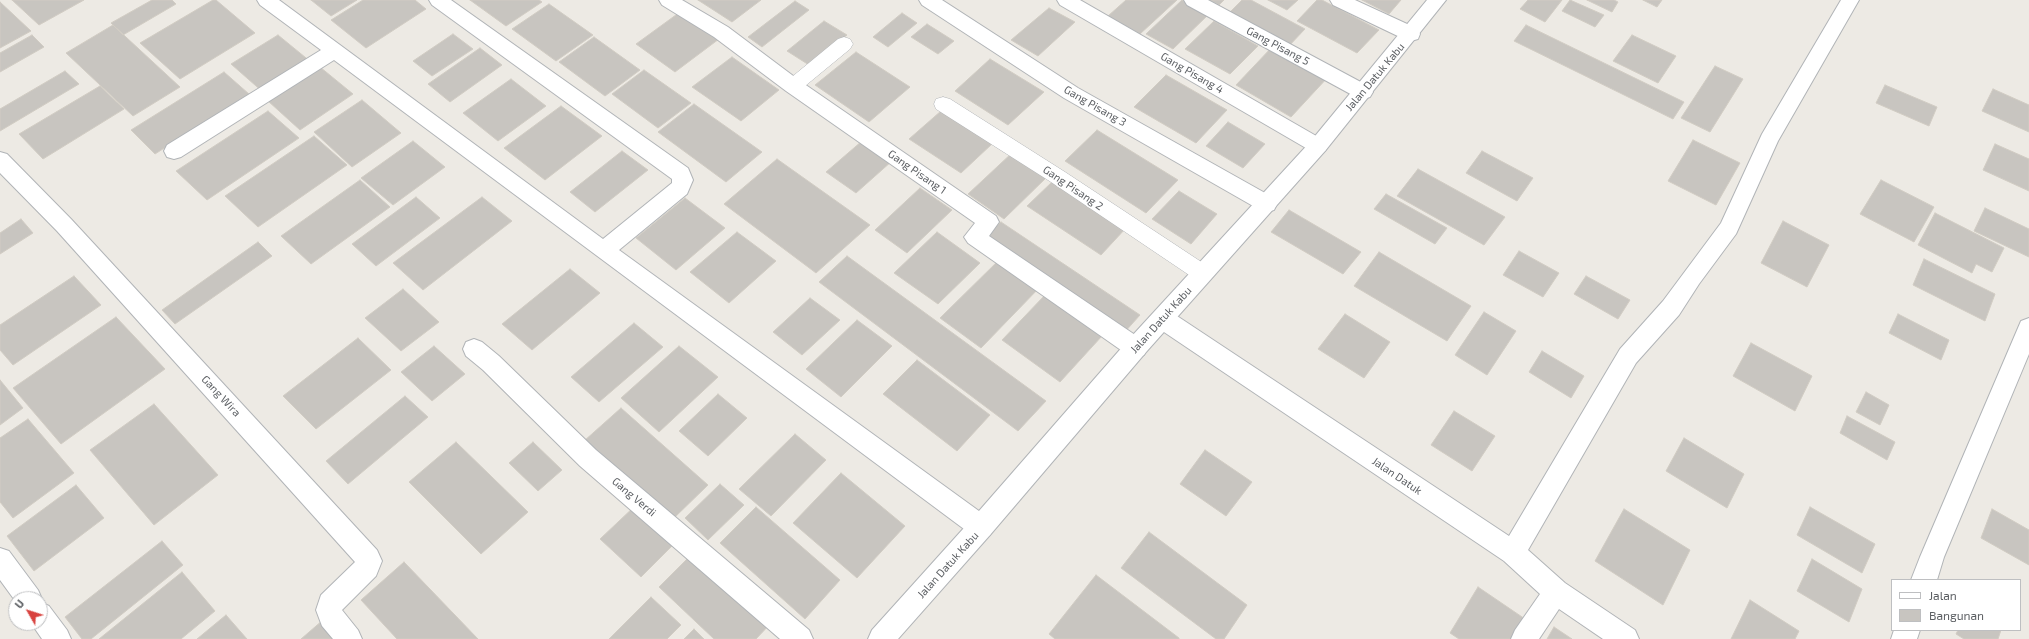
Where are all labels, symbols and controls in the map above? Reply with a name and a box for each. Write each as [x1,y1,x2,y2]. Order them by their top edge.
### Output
street label: Gang Pisang 5 [1244,24,1312,68]
street label: Jalan Datuk Kabu [1343,40,1407,114]
street label: Gang Pisang 4 [1158,50,1226,96]
street label: Gang Pisang 3 [1061,83,1129,129]
street label: Gang Pisang 1 [885,147,949,197]
street label: Gang Pisang 2 [1040,163,1106,213]
street label: Jalan Datuk Kabu [1128,284,1194,356]
street label: Gang Wira [199,373,243,419]
street label: Jalan Datuk [1370,454,1424,498]
street label: Gang Verdi [609,475,659,519]
street label: Jalan Datuk Kabu [915,529,981,601]
legend [1891,579,2021,631]
text: Jalan [1929,588,1957,602]
north arrow [8,591,48,631]
text: U [12,597,26,611]
text: Bangunan [1929,608,1984,622]

